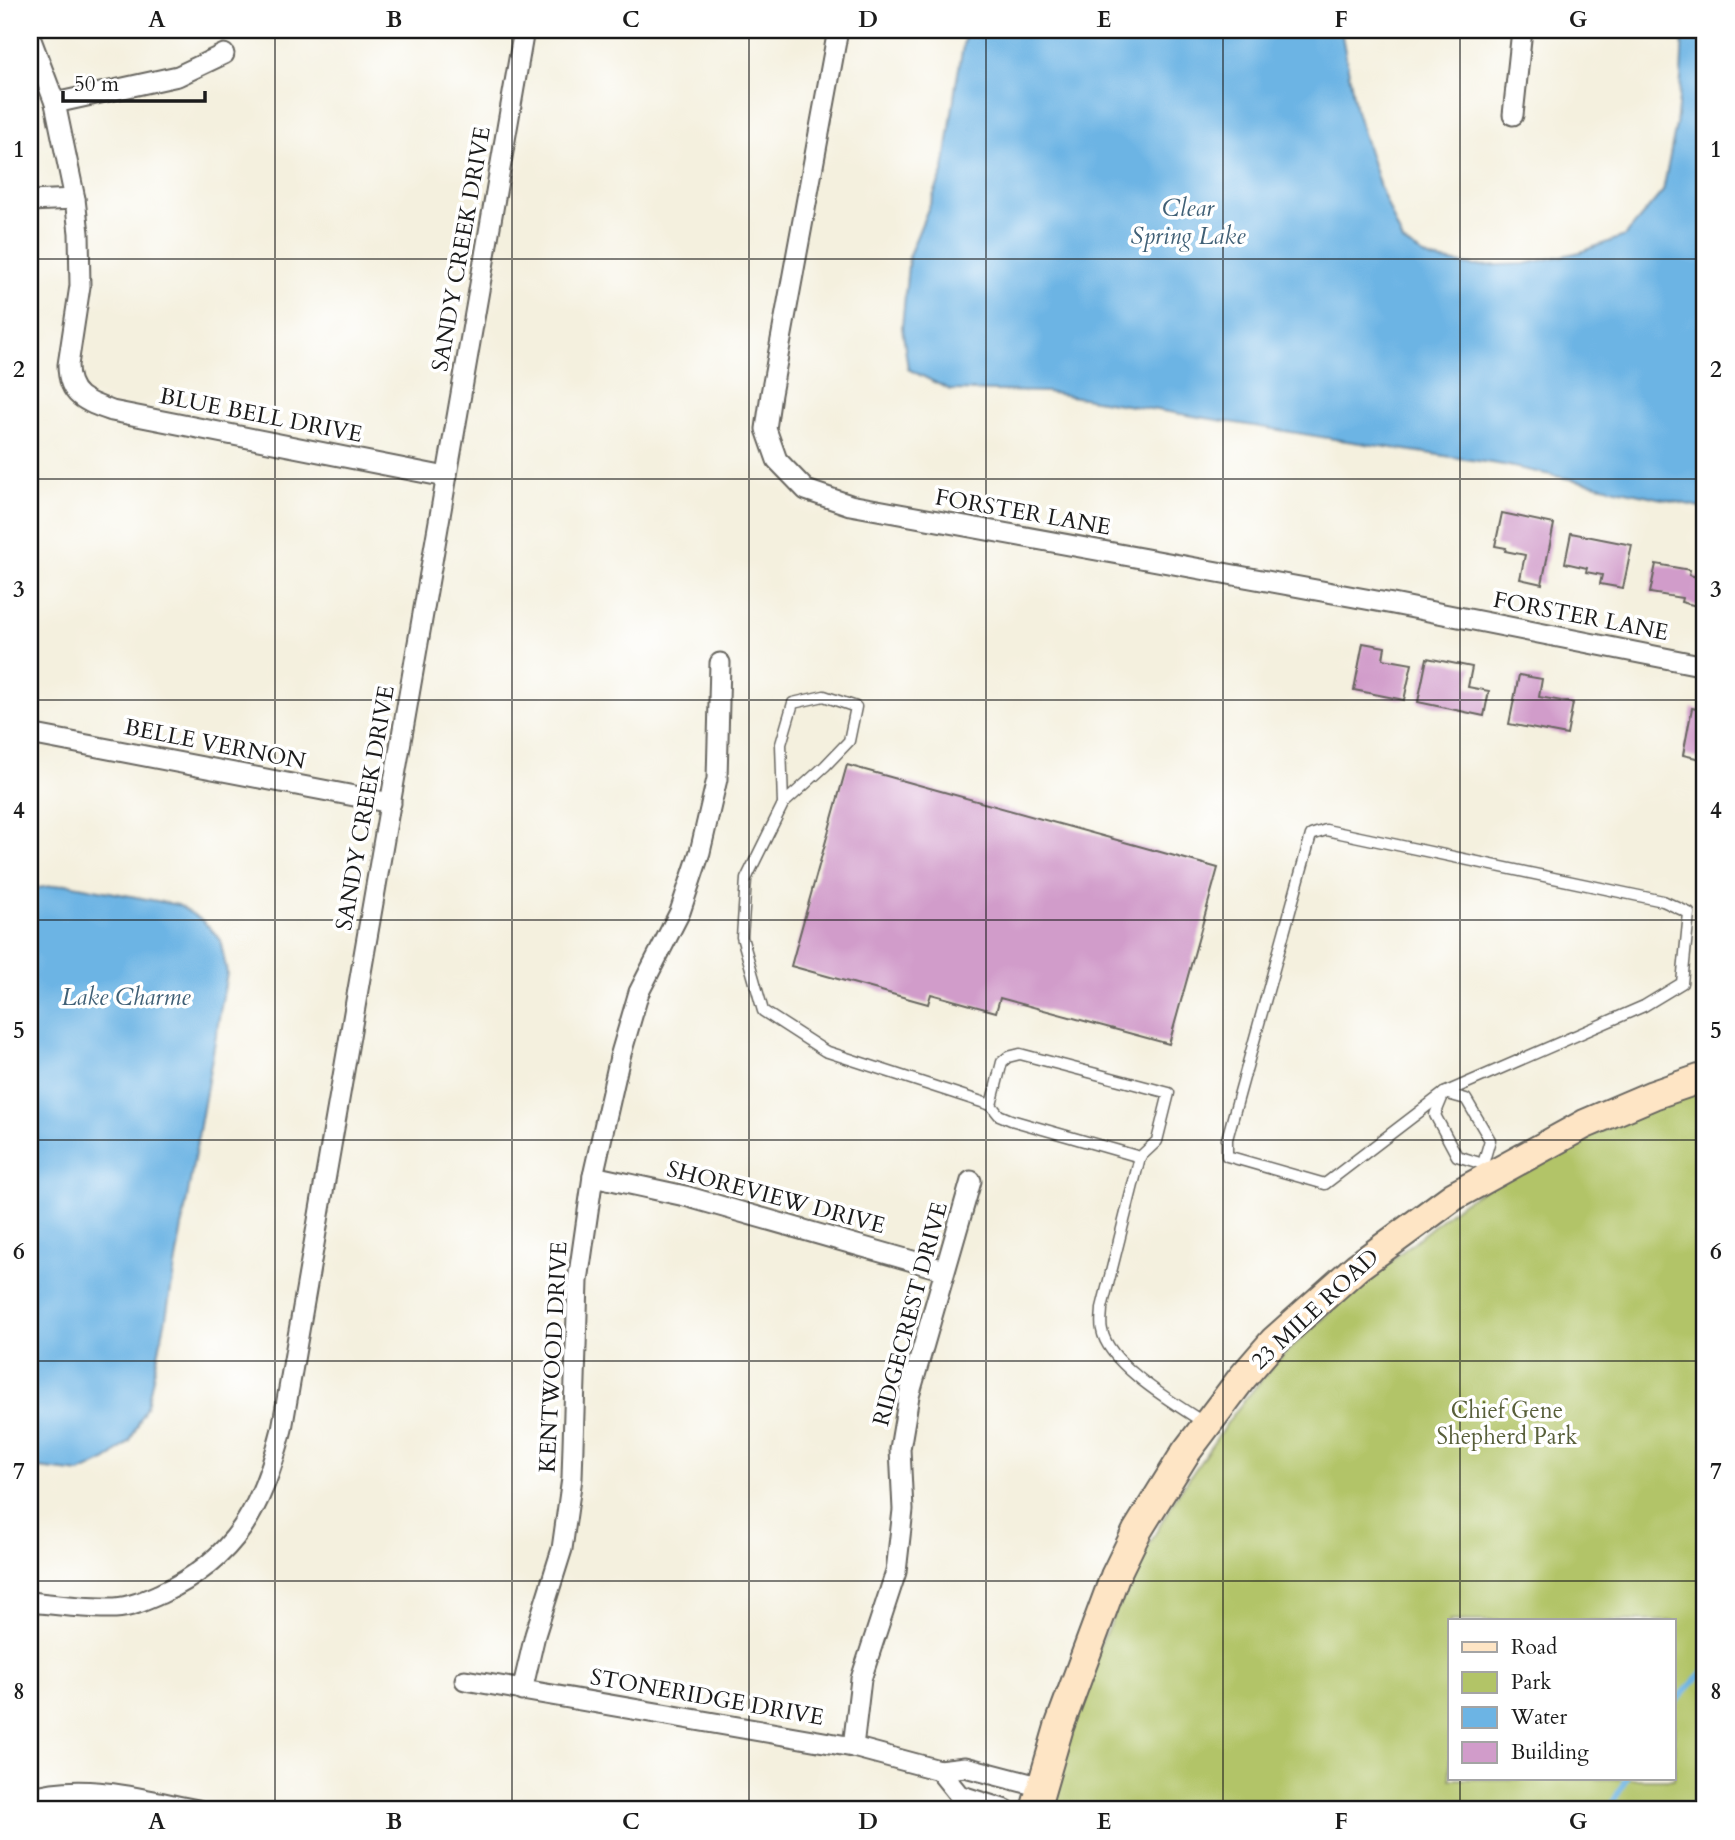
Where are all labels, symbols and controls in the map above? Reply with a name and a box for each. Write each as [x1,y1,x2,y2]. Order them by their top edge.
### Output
text: A [148,4,166,35]
text: B [386,4,402,35]
text: C [622,4,640,35]
text: D [858,4,878,35]
text: E [1097,4,1111,35]
text: F [1334,4,1348,35]
text: G [1569,4,1588,35]
scale bar [63,60,205,104]
text: 50 m [74,70,119,99]
street label: SANDY CREEK DRIVE [424,124,498,374]
text: 1 [13,134,25,165]
text: 1 [1710,134,1722,165]
water label: Clear Spring Lake [1131,192,1246,253]
text: 2 [13,354,25,385]
text: 2 [1710,354,1722,385]
street label: BLUE BELL DRIVE [157,380,365,450]
street label: FORSTER LANE [933,481,1113,543]
text: 3 [13,574,25,605]
text: 3 [1710,574,1722,605]
street label: FORSTER LANE [1491,584,1671,648]
street label: SANDY CREEK DRIVE [328,683,402,933]
street label: BELLE VERNON [122,711,309,777]
text: 4 [13,795,25,826]
text: 4 [1710,795,1722,826]
water label: Lake Charme [61,981,191,1014]
text: 5 [13,1015,25,1046]
text: 5 [1710,1015,1722,1046]
street label: SHOREVIEW DRIVE [663,1153,889,1241]
street label: RIDGECREST DRIVE [865,1199,955,1429]
text: 6 [13,1236,25,1267]
text: 6 [1710,1236,1722,1267]
street label: KENTWOOD DRIVE [531,1241,575,1473]
street label: 23 MILE ROAD [1244,1242,1386,1376]
park label: Chief Gene Shepherd Park [1437,1395,1578,1452]
text: 7 [13,1456,25,1487]
text: 7 [1710,1456,1722,1487]
legend [1448,1619,1676,1780]
text: Road [1511,1633,1557,1662]
street label: STONERIDGE DRIVE [588,1661,826,1733]
text: Park [1511,1668,1552,1697]
text: 8 [13,1676,25,1707]
text: 8 [1710,1676,1722,1707]
text: Water [1510,1703,1567,1732]
text: Building [1511,1738,1589,1767]
text: A [148,1806,166,1837]
text: B [386,1806,402,1837]
text: C [622,1806,640,1837]
text: D [858,1806,878,1837]
text: E [1097,1806,1111,1837]
text: F [1334,1806,1348,1837]
text: G [1569,1806,1588,1837]

